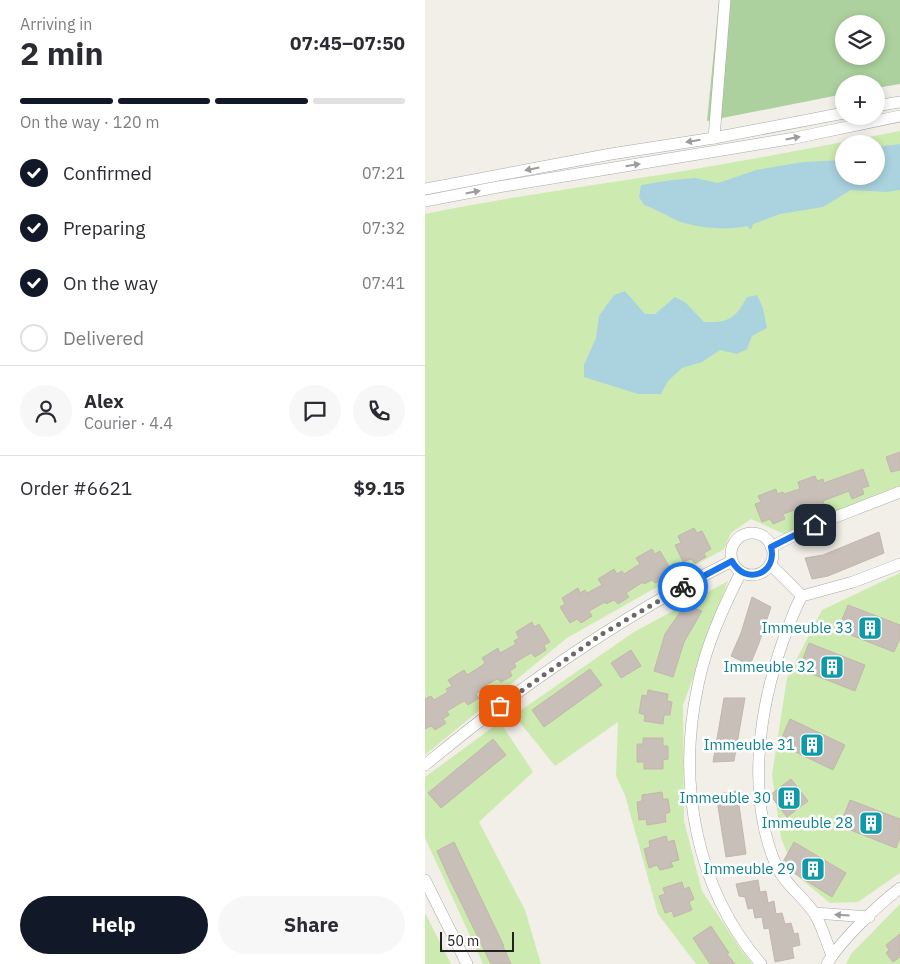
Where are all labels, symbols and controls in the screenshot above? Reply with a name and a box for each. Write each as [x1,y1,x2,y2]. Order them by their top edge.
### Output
text: Arriving in [20,14,92,34]
map controls [835,15,885,185]
button: layers [835,15,885,65]
text: 07:45–07:50 [290,31,405,55]
text: 2 min [20,32,104,74]
button: + [835,75,885,125]
text: On the way · 120 m [20,112,159,132]
one-way arrow [786,134,802,142]
button: − [835,135,885,185]
one-way arrow [684,138,700,146]
icon: check [20,159,48,187]
text: Confirmed [63,161,152,185]
one-way arrow [626,161,642,169]
text: 07:21 [362,163,405,183]
one-way arrow [524,165,540,173]
one-way arrow [465,187,481,195]
icon: check [20,214,48,242]
text: Preparing [63,216,145,240]
text: 07:32 [362,218,405,238]
icon: check [20,269,48,297]
text: On the way [63,271,158,295]
text: 07:41 [362,273,405,293]
text: Delivered [63,326,144,350]
button: person [20,385,72,437]
button: chat [289,385,341,437]
button: phone [353,385,405,437]
text: Alex [84,389,124,413]
text: Courier · 4.4 [84,413,173,433]
text: Order #6621 [20,476,132,500]
text: $9.15 [353,476,405,500]
pin [794,504,836,546]
icon: home [801,511,829,539]
courier [658,562,708,612]
icon: bike [669,573,697,601]
building icon: Immeuble 33 [857,615,883,641]
place label: Immeuble 33 [761,618,853,637]
building icon: Immeuble 32 [819,654,845,680]
place label: Immeuble 32 [723,657,815,676]
pin [479,685,521,727]
icon: bag [486,692,514,720]
building icon: Immeuble 31 [799,732,825,758]
place label: Immeuble 31 [703,735,795,754]
building icon: Immeuble 30 [776,785,802,811]
place label: Immeuble 30 [679,788,771,807]
building icon: Immeuble 28 [858,810,884,836]
place label: Immeuble 28 [761,813,853,832]
building icon: Immeuble 29 [800,856,826,882]
place label: Immeuble 29 [703,859,795,878]
button: Help [20,896,208,954]
button: Share [218,896,405,954]
one-way arrow [833,910,849,918]
scale bar [440,929,514,952]
text: 50 m [447,932,479,950]

